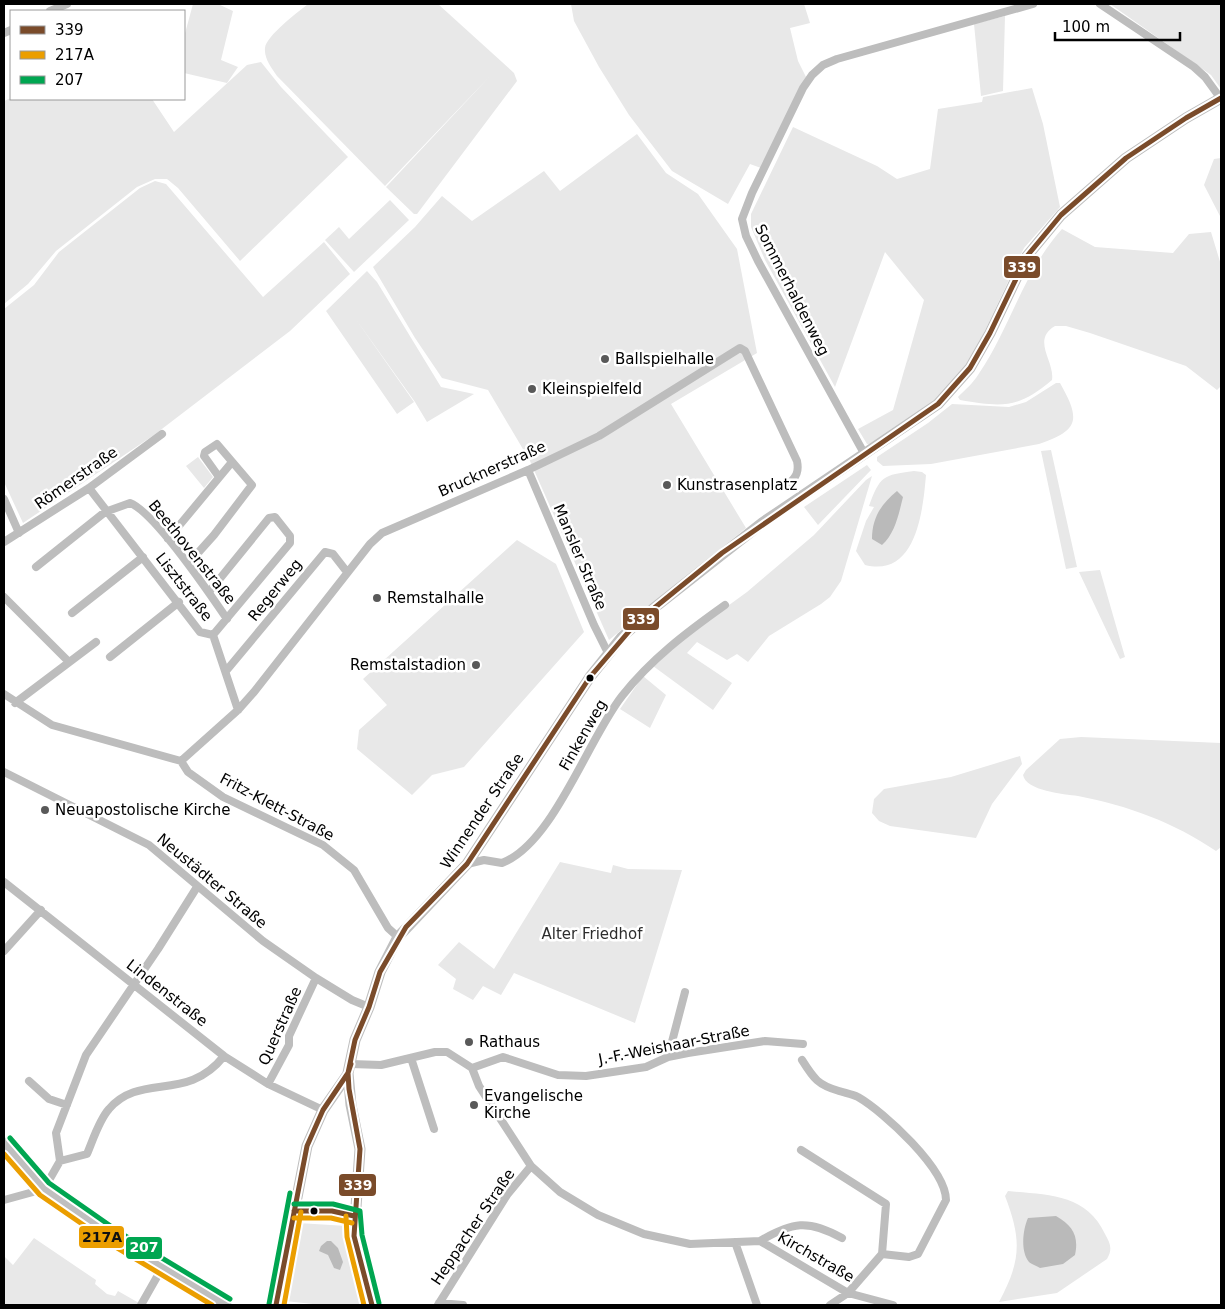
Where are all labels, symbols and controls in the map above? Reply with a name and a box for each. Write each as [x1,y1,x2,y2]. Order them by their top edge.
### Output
legend [10,10,185,100]
scale bar [1055,10,1180,42]
text: 100 m [1062,18,1110,36]
text: 339 [55,21,84,39]
text: 217A [55,46,95,64]
text: 207 [55,71,84,89]
street label: Sommerhaldenweg [751,221,833,359]
line badge: 339 [1003,255,1041,279]
text: 339 [1007,259,1037,275]
place label: Ballspielhalle [615,350,714,368]
marker: Ballspielhalle [599,353,611,365]
place label: Kleinspielfeld [542,380,642,398]
marker: Kleinspielfeld [526,383,538,395]
street label: Brucknerstraße [436,437,548,501]
street label: Römerstraße [31,443,121,513]
place label: Kunstrasenplatz [677,476,797,494]
marker: Kunstrasenplatz [661,479,673,491]
street label: Beethovenstraße [145,496,239,608]
street label: Mansler Straße [550,501,610,613]
street label: Lisztstraße [152,549,216,625]
street label: Regerweg [244,555,306,625]
place label: Remstalhalle [387,589,484,607]
marker: Remstalhalle [371,592,383,604]
line badge: 339 [622,607,660,631]
text: 339 [626,611,656,627]
place label: Remstalstadion [350,656,466,674]
marker: Remstalstadion [470,659,482,671]
unlabelled marker [585,673,595,683]
street label: Finkenweg [555,696,611,774]
street label: Winnender Straße [437,750,527,872]
street label: Fritz-Klett-Straße [217,769,337,845]
place label: Neuapostolische Kirche [55,801,230,819]
marker: Neuapostolische Kirche [39,804,51,816]
street label: Neustädter Straße [153,830,271,932]
park label: Alter Friedhof [541,925,643,943]
street label: Lindenstraße [123,956,211,1030]
street label: Querstraße [255,984,305,1068]
street label: J.-F.-Weishaar-Straße [596,1022,751,1069]
place label: Rathaus [479,1033,540,1051]
marker: Rathaus [463,1036,475,1048]
place label: Evangelische Kirche [484,1087,583,1122]
marker: Evangelische Kirche [468,1099,480,1111]
street label: Heppacher Straße [427,1166,519,1288]
line badge: 339 [338,1173,377,1197]
text: 339 [343,1177,373,1193]
unlabelled marker [309,1206,319,1216]
line badge: 217A [78,1225,125,1249]
street label: Kirchstraße [775,1228,857,1286]
text: 217A [82,1229,122,1245]
line badge: 207 [125,1236,163,1260]
text: 207 [129,1239,159,1255]

